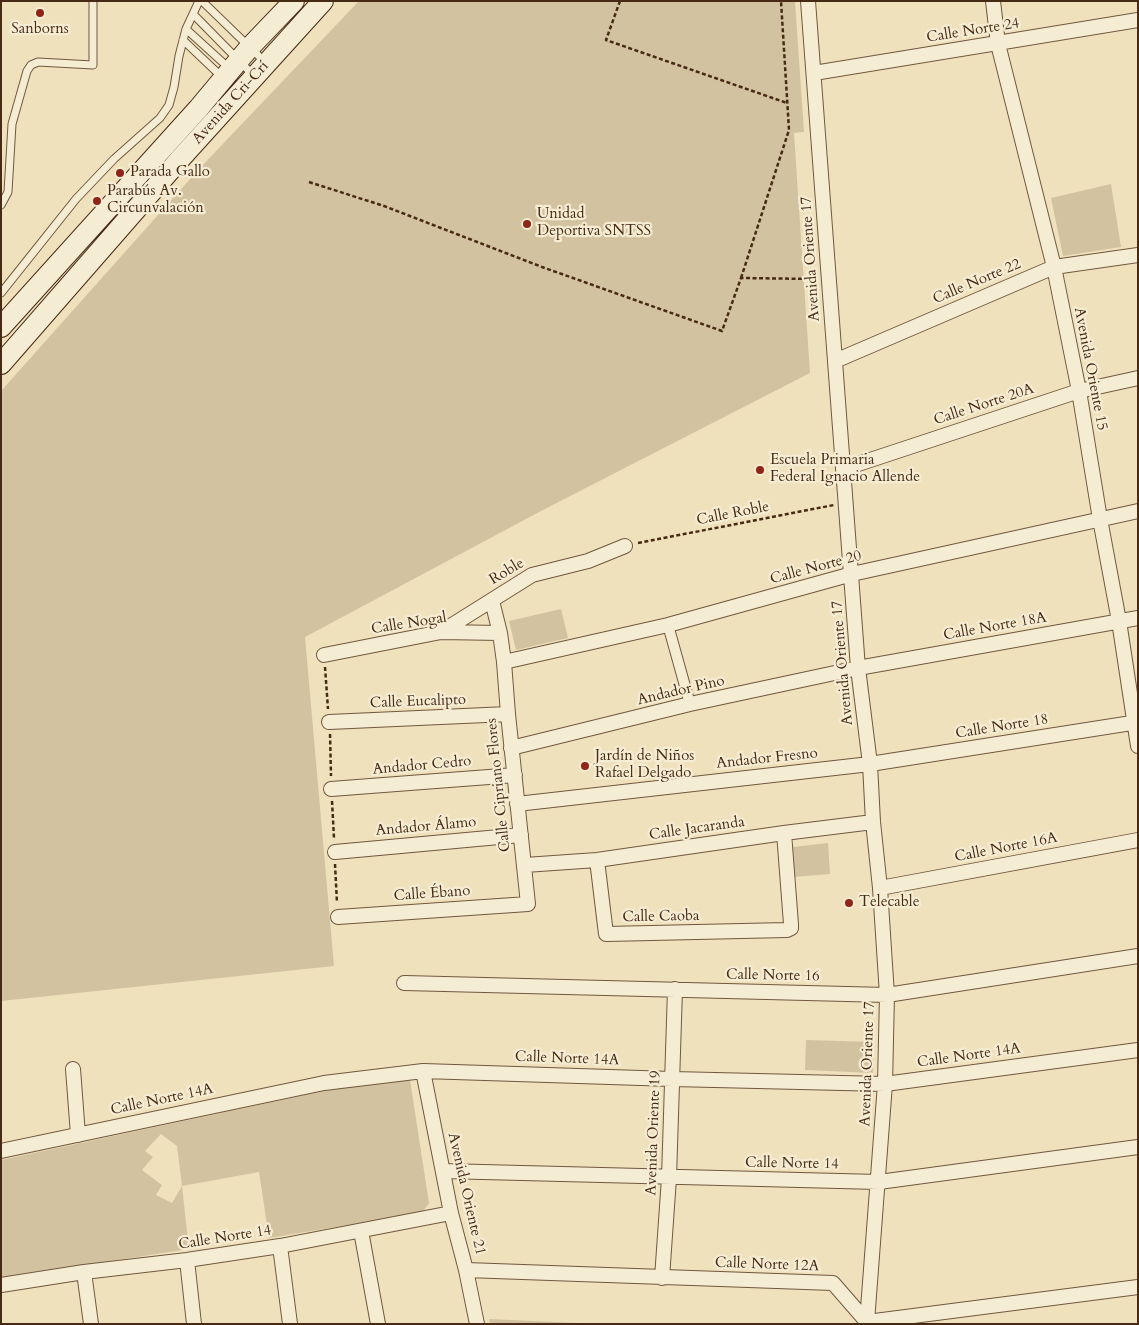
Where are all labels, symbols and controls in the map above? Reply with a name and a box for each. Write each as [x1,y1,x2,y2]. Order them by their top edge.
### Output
marker: Sanborns [34,7,46,19]
street label: Calle Norte 24 [925,15,1021,47]
place label: Sanborns [11,21,69,39]
street label: Avenida Cri-Crí [189,58,273,148]
place label: Parada Gallo [130,164,210,182]
marker: Parada Gallo [114,167,126,179]
place label: Parabús Av. Circunvalación [107,183,204,218]
marker: Parabús Av. Circunvalación [91,195,103,207]
street label: Avenida Oriente 17 [798,196,824,322]
place label: Unidad Deportiva SNTSS [537,206,651,241]
marker: Unidad Deportiva SNTSS [521,218,533,230]
street label: Calle Norte 22 [930,255,1024,309]
street label: Avenida Oriente 15 [1069,306,1111,432]
street label: Calle Norte 20A [932,380,1036,430]
place label: Escuela Primaria Federal Ignacio Allende [770,452,920,487]
marker: Escuela Primaria Federal Ignacio Allende [754,464,766,476]
street label: Calle Roble [695,498,771,530]
street label: Calle Norte 20 [768,547,864,589]
street label: Roble [486,555,528,589]
street label: Avenida Oriente 17 [829,600,857,726]
street label: Calle Nogal [370,609,448,639]
street label: Calle Norte 18A [942,609,1048,645]
street label: Andador Pino [636,672,726,710]
street label: Calle Eucalipto [370,691,466,713]
street label: Calle Norte 18 [954,711,1050,743]
street label: Calle Cipriano Flores [483,717,515,853]
street label: Andador Fresno [715,745,819,773]
place label: Jardín de Niños Rafael Delgado [595,748,694,783]
street label: Andador Cedro [372,753,472,779]
marker: Jardín de Niños Rafael Delgado [579,760,591,772]
street label: Calle Jacaranda [648,813,746,845]
street label: Andador Álamo [375,814,477,840]
street label: Calle Norte 16A [953,829,1059,867]
street label: Calle Ébano [393,882,471,906]
place label: Telecable [859,894,919,912]
marker: Telecable [843,897,855,909]
street label: Calle Caoba [622,907,700,927]
street label: Calle Norte 16 [726,966,820,986]
street label: Avenida Oriente 17 [857,1001,879,1127]
street label: Calle Norte 14A [916,1040,1022,1072]
street label: Calle Norte 14A [515,1048,619,1070]
street label: Avenida Oriente 19 [643,1070,665,1196]
street label: Calle Norte 14A [109,1080,215,1120]
street label: Avenida Oriente 21 [443,1131,489,1257]
street label: Calle Norte 14 [745,1154,839,1174]
street label: Calle Norte 14 [177,1222,273,1254]
street label: Calle Norte 12A [715,1254,819,1276]

